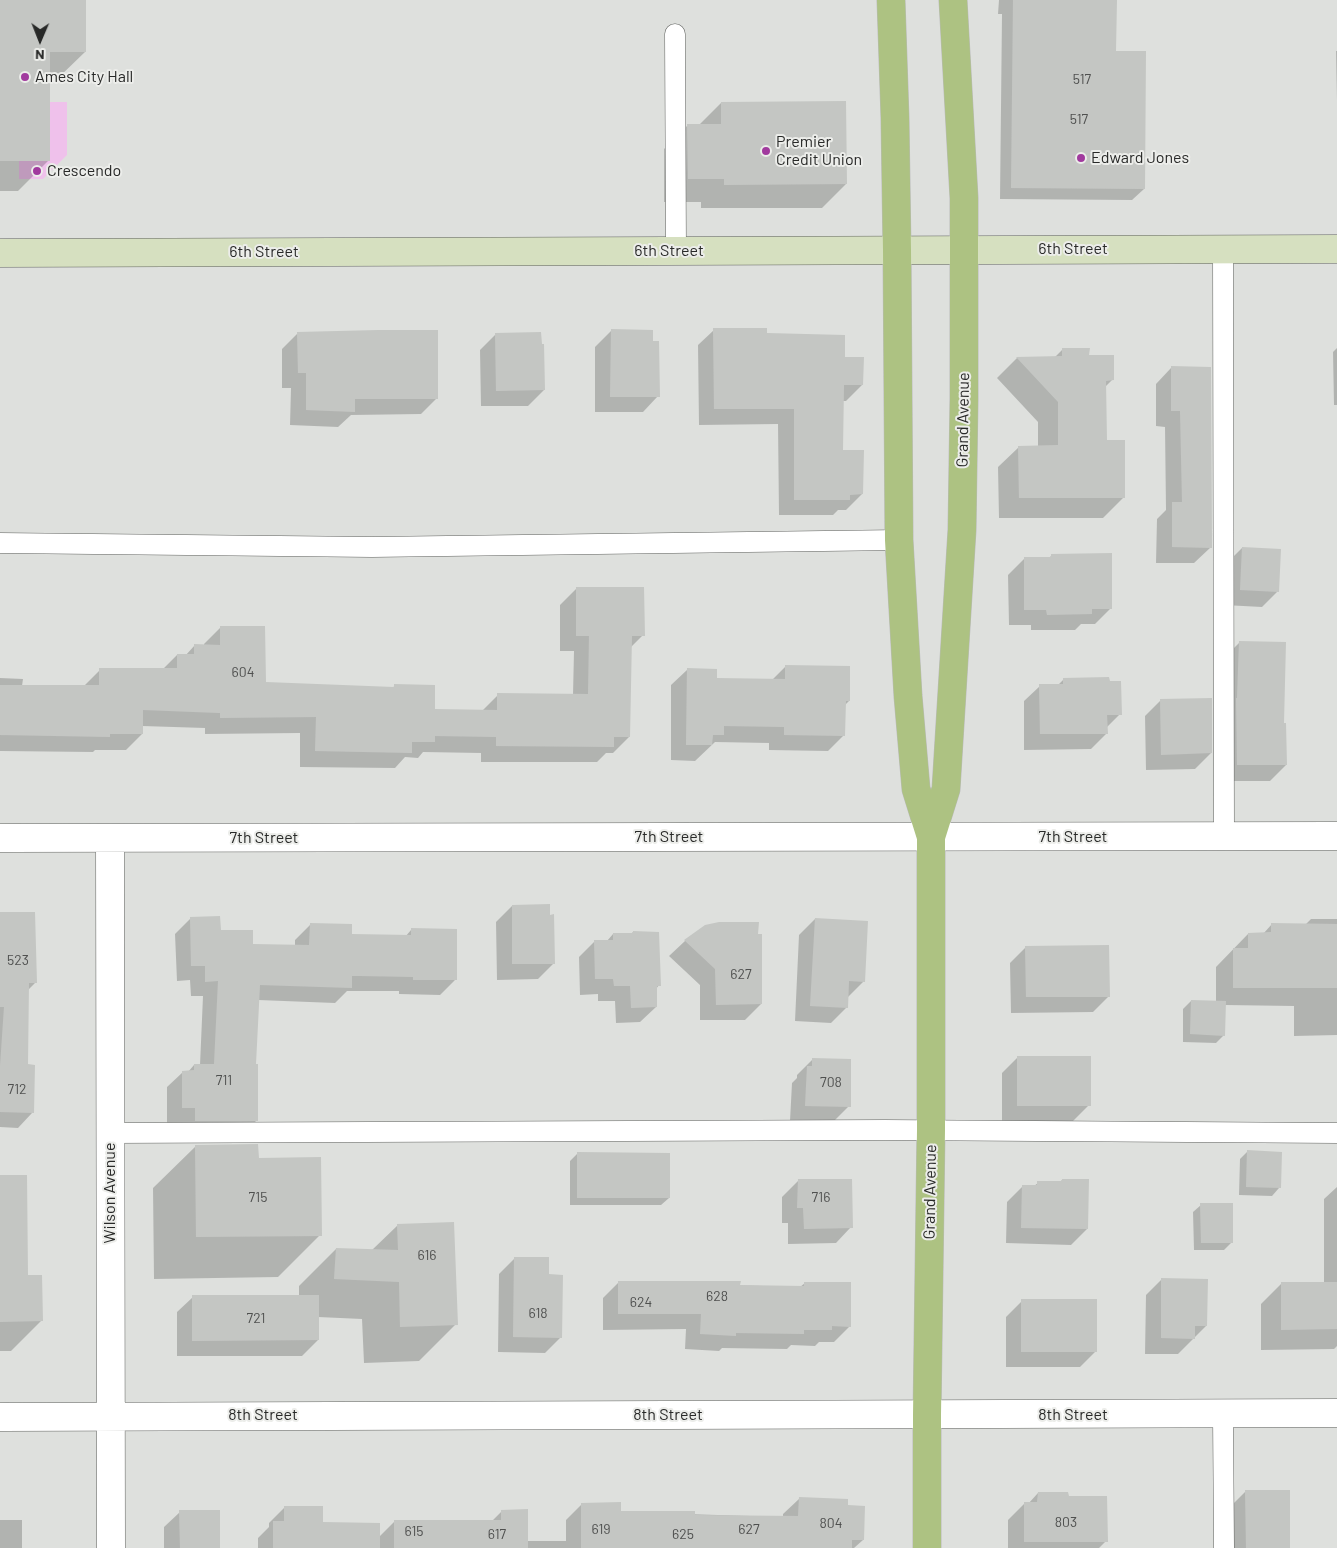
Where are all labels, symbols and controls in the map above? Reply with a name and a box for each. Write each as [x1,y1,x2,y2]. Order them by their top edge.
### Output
north arrow [15,15,65,65]
text: N [35,47,45,64]
place label: Ames City Hall [35,67,133,87]
marker: Ames City Hall [19,71,31,83]
house number: 517 [1073,71,1091,87]
house number: 517 [1070,111,1088,127]
place label: Premier Credit Union [776,132,862,170]
marker: Premier Credit Union [760,145,772,157]
place label: Edward Jones [1091,148,1189,168]
marker: Edward Jones [1075,152,1087,164]
place label: Crescendo [47,161,121,181]
marker: Crescendo [31,165,43,177]
street label: 6th Street [1038,239,1108,259]
street label: 6th Street [634,241,704,261]
street label: 6th Street [229,242,299,262]
street label: Grand Avenue [953,372,973,468]
house number: 604 [232,664,254,680]
street label: 7th Street [635,827,703,847]
street label: 7th Street [1039,827,1107,847]
street label: 7th Street [230,828,298,848]
house number: 523 [7,952,29,968]
house number: 627 [730,966,752,982]
house number: 711 [216,1072,232,1088]
house number: 708 [820,1074,842,1090]
house number: 712 [7,1081,27,1097]
street label: Wilson Avenue [100,1143,120,1243]
street label: Grand Avenue [920,1144,940,1240]
house number: 715 [249,1189,267,1205]
house number: 716 [812,1189,830,1205]
house number: 616 [417,1247,437,1263]
house number: 628 [706,1288,728,1304]
house number: 624 [630,1294,652,1310]
house number: 618 [528,1305,548,1321]
house number: 721 [247,1310,265,1326]
street label: 8th Street [228,1405,298,1425]
street label: 8th Street [633,1405,703,1425]
street label: 8th Street [1038,1405,1108,1425]
house number: 803 [1055,1514,1077,1530]
house number: 804 [820,1515,842,1531]
house number: 619 [591,1521,611,1537]
house number: 627 [738,1521,760,1537]
house number: 615 [404,1523,424,1539]
house number: 617 [488,1526,506,1542]
house number: 625 [672,1526,694,1542]

